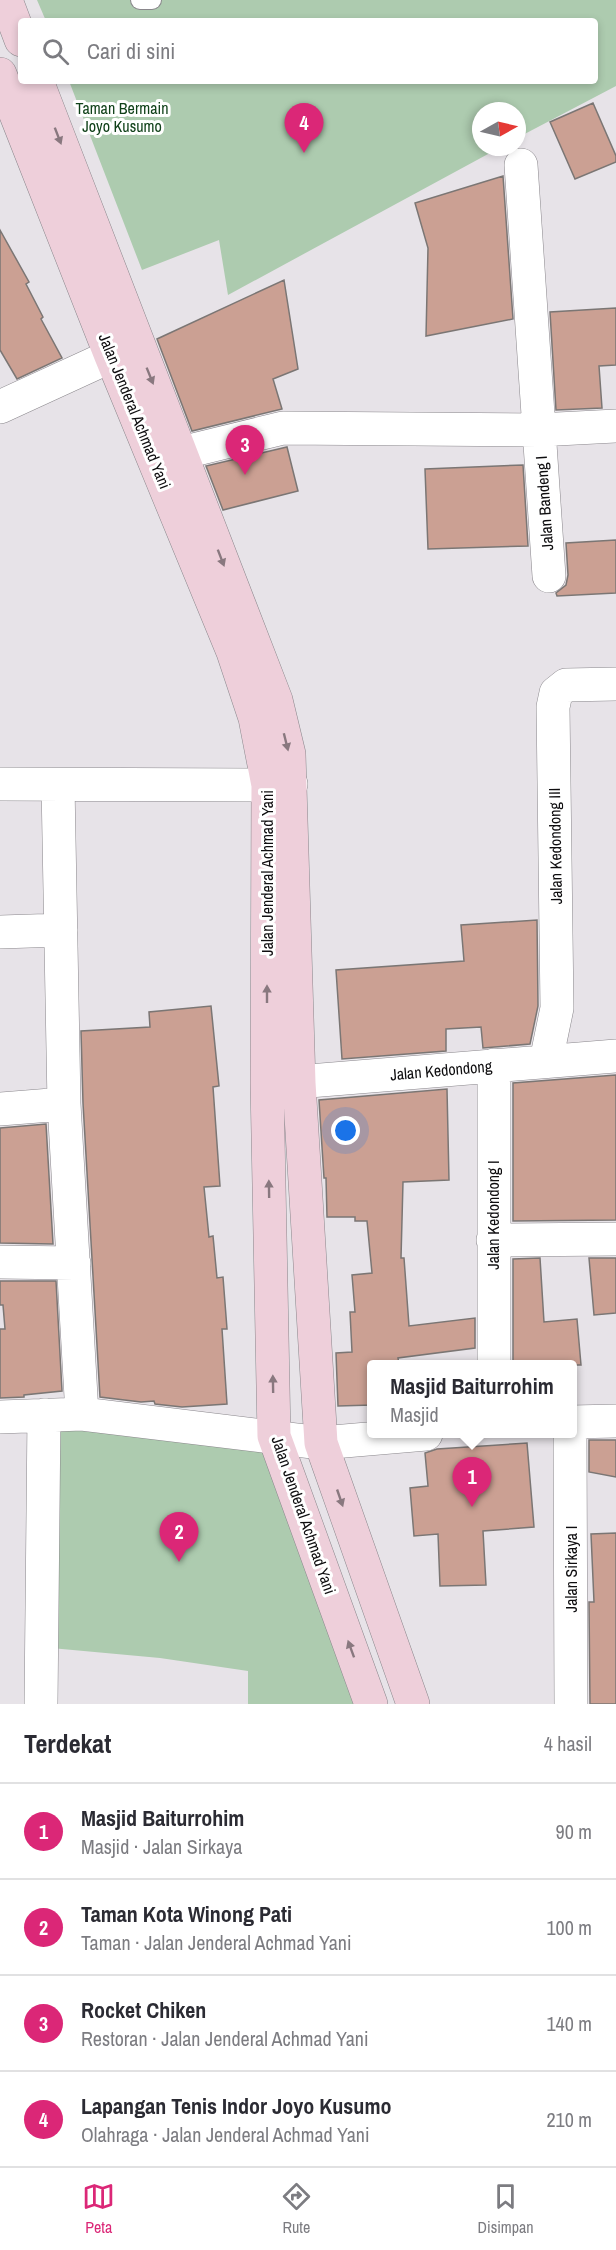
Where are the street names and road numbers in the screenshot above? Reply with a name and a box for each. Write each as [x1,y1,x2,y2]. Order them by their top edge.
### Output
street label: Jalan Jenderal Achmad Yani [94,330,176,492]
street label: Jalan Bandeng I [530,455,558,551]
street label: Jalan Kedondong III [543,787,567,905]
street label: Jalan Jenderal Achmad Yani [256,790,278,956]
street label: Jalan Kedondong [389,1055,494,1085]
street label: Jalan Kedondong I [482,1160,504,1270]
street label: Jalan Jenderal Achmad Yani [267,1433,341,1597]
street label: Jalan Sirkaya I [560,1526,582,1612]

